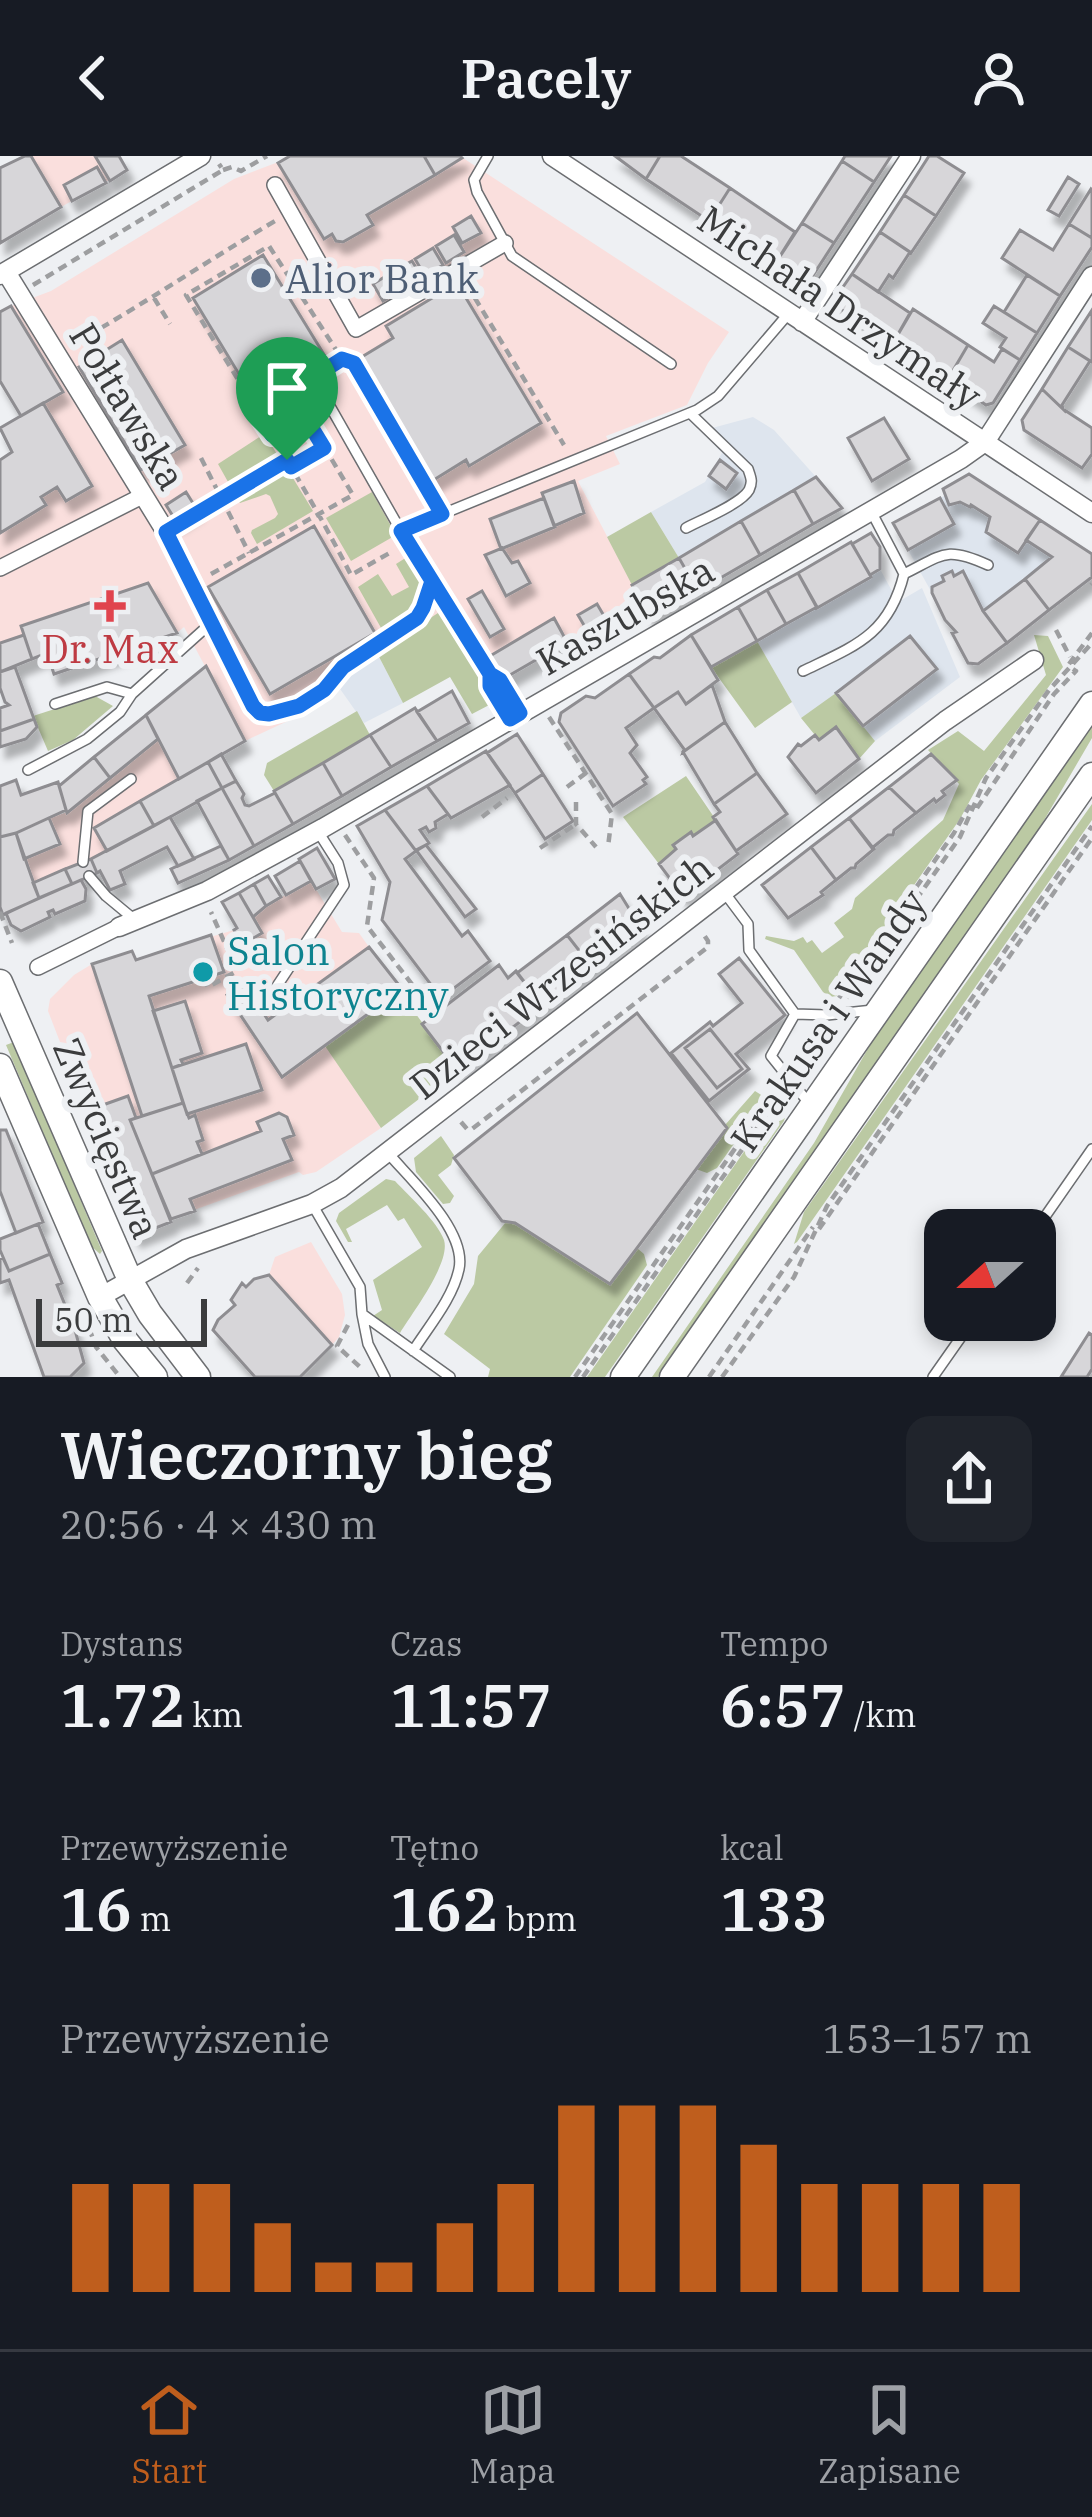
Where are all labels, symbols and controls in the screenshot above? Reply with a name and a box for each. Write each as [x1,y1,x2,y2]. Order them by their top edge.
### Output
text: Pacely [461,43,631,113]
icon: back [60,45,126,111]
icon: person [966,45,1032,111]
street label: Michała Drzymały [688,193,992,421]
place label: Alior Bank [285,253,479,304]
marker: Alior Bank [248,265,274,291]
street label: Połtawska [58,313,198,499]
pin [236,337,338,460]
icon: arrive [254,355,320,421]
street label: Kaszubska [527,544,723,686]
marker: Dr. Max [97,593,123,619]
place label: Dr. Max [41,623,179,674]
street label: Dzieci Wrzesińskich [399,842,723,1110]
street label: Krakusa i Wandy [718,879,938,1161]
place label: Salon Historyczny [227,925,449,1021]
marker: Salon Historyczny [190,959,216,985]
street label: Zwycięstwa [42,1030,172,1246]
north arrow [924,1209,1056,1341]
map controls [924,1209,1056,1341]
scale bar [36,1293,207,1346]
text: 50 m [54,1298,133,1341]
text: Wieczorny bieg [60,1411,553,1497]
button: share [906,1416,1032,1542]
text: 20:56 · 4 × 430 m [60,1499,377,1550]
text: Dystans [60,1622,183,1665]
text: Czas [390,1622,462,1665]
text: Tempo [720,1622,828,1665]
text: 1.72 [60,1665,185,1744]
text: 11:57 [390,1665,552,1744]
text: 6:57 [720,1665,846,1744]
text: km [185,1693,243,1736]
text: /km [846,1693,916,1736]
text: Przewyższenie [60,1826,288,1869]
text: Tętno [390,1826,479,1869]
text: kcal [720,1826,784,1869]
text: 16 [60,1869,132,1948]
text: 162 [390,1869,498,1948]
text: 133 [720,1869,828,1948]
text: m [132,1897,171,1940]
text: bpm [498,1897,577,1940]
text: Przewyższenie [60,2013,330,2064]
text: 153–157 m [822,2013,1032,2064]
tab: Start [131,2377,207,2492]
tab: Mapa [470,2377,555,2492]
tab: Zapisane [818,2377,961,2492]

